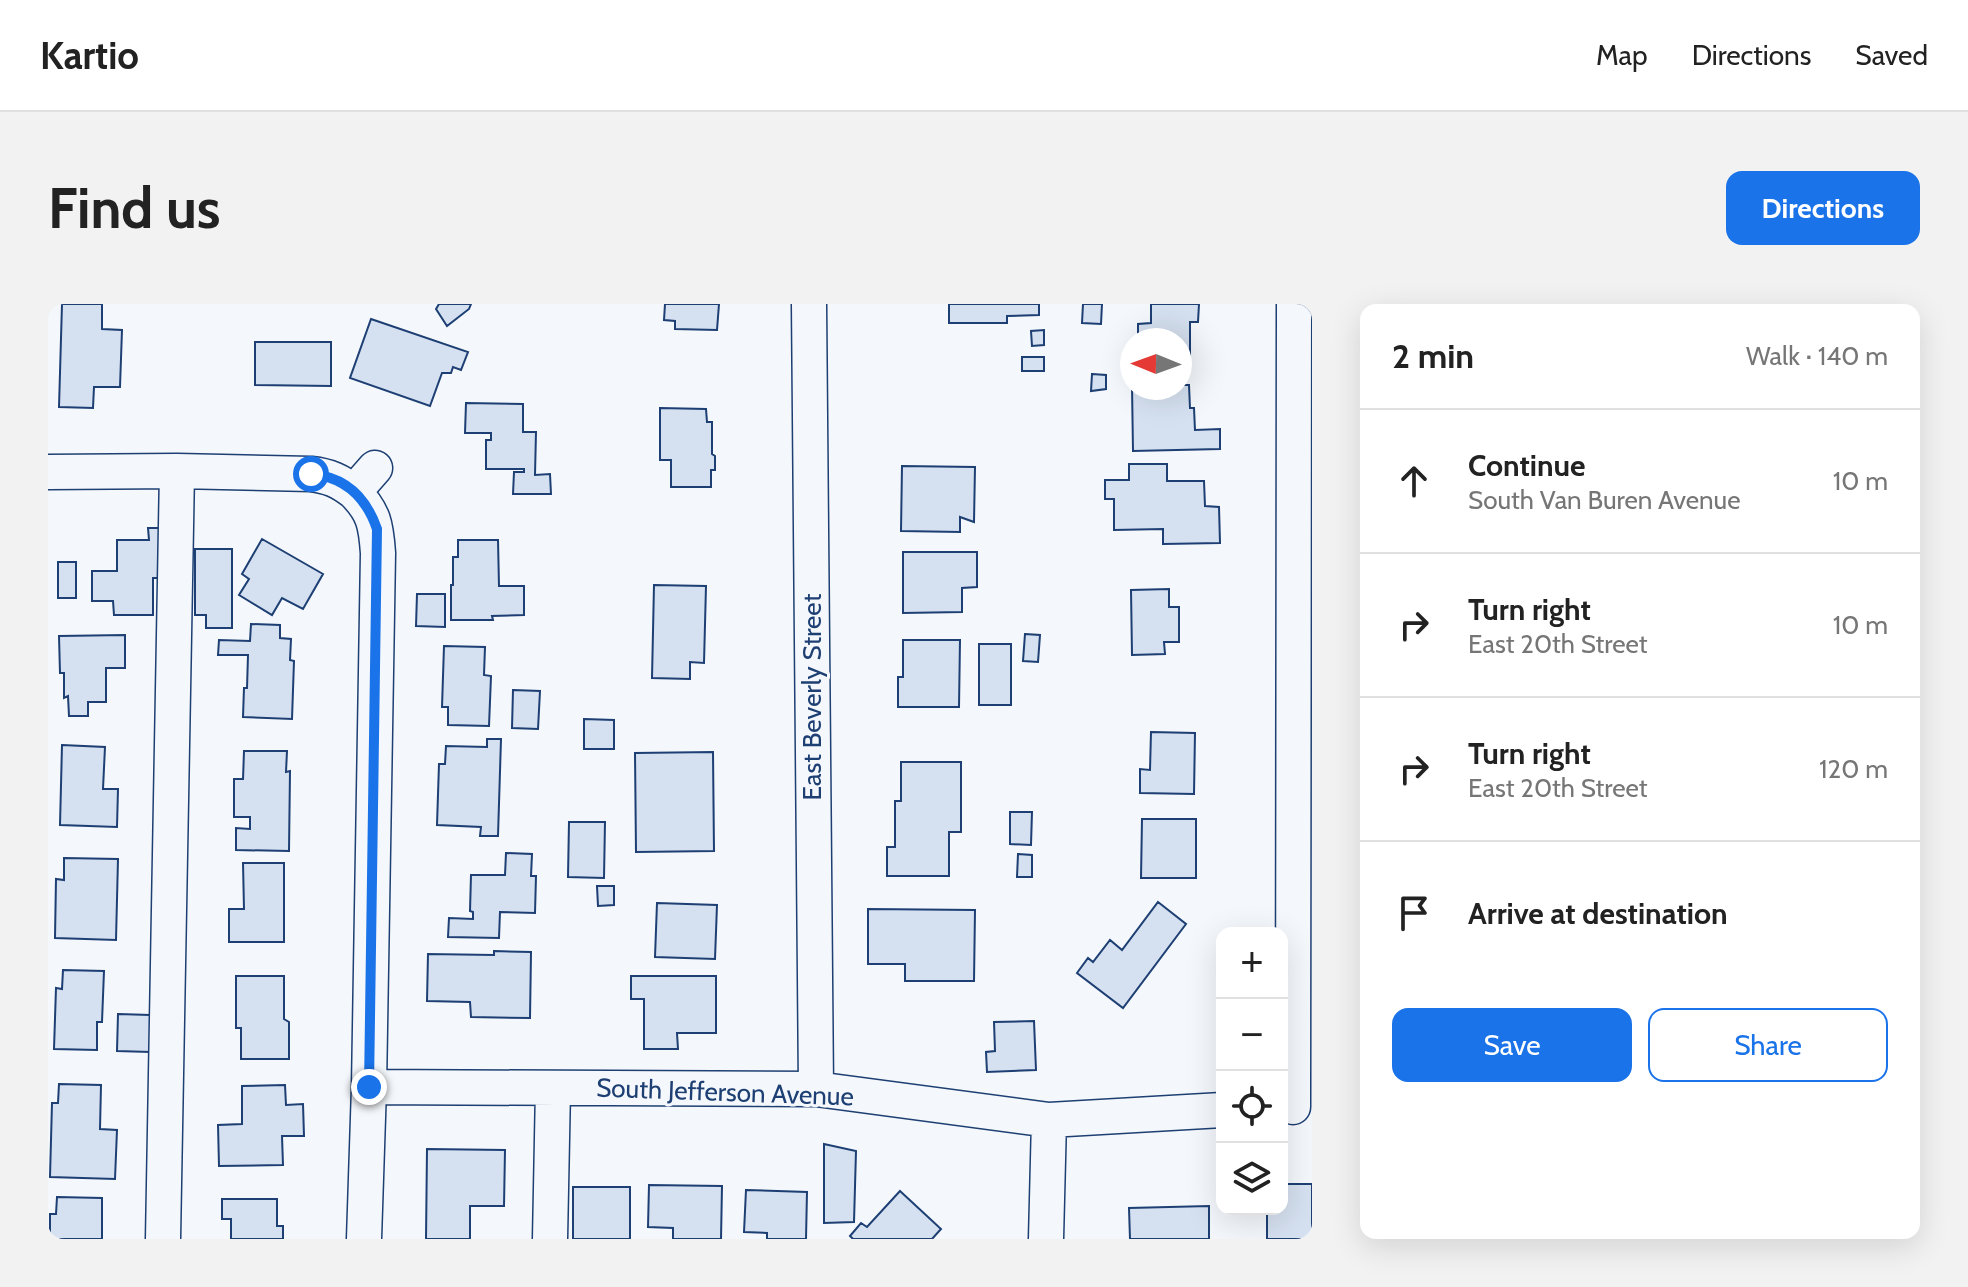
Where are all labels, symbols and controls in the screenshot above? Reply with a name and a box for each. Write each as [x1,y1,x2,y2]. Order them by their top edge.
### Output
text: Kartio [40,32,139,79]
text: Map [1596,38,1648,72]
text: Directions [1692,38,1811,72]
text: Saved [1855,38,1928,72]
button: Directions [1726,171,1920,245]
text: Find us [48,174,221,242]
north arrow [1120,328,1192,400]
text: 2 min [1392,335,1474,377]
text: Walk · 140 m [1746,340,1888,372]
text: Continue [1468,447,1585,484]
route start [293,456,329,492]
icon: ahead [1392,459,1436,503]
text: 10 m [1833,465,1888,497]
text: South Van Buren Avenue [1468,484,1741,516]
text: Turn right [1468,591,1591,628]
street label: East Beverly Street [796,593,828,800]
icon: right [1392,603,1436,647]
text: 10 m [1833,609,1888,641]
text: East 20th Street [1468,628,1648,660]
text: Turn right [1468,735,1591,772]
icon: right [1392,747,1436,791]
text: 120 m [1819,753,1888,785]
text: East 20th Street [1468,772,1648,804]
icon: arrive [1392,891,1436,935]
text: Arrive at destination [1468,895,1728,932]
map controls [1216,927,1288,1215]
button: + [1216,927,1288,999]
button: − [1216,999,1288,1071]
button: Save [1392,1008,1632,1082]
button: Share [1648,1008,1888,1082]
route end [351,1069,387,1105]
button: locate [1216,1071,1288,1143]
street label: South Jefferson Avenue [596,1072,854,1112]
button: layers [1216,1143,1288,1215]

